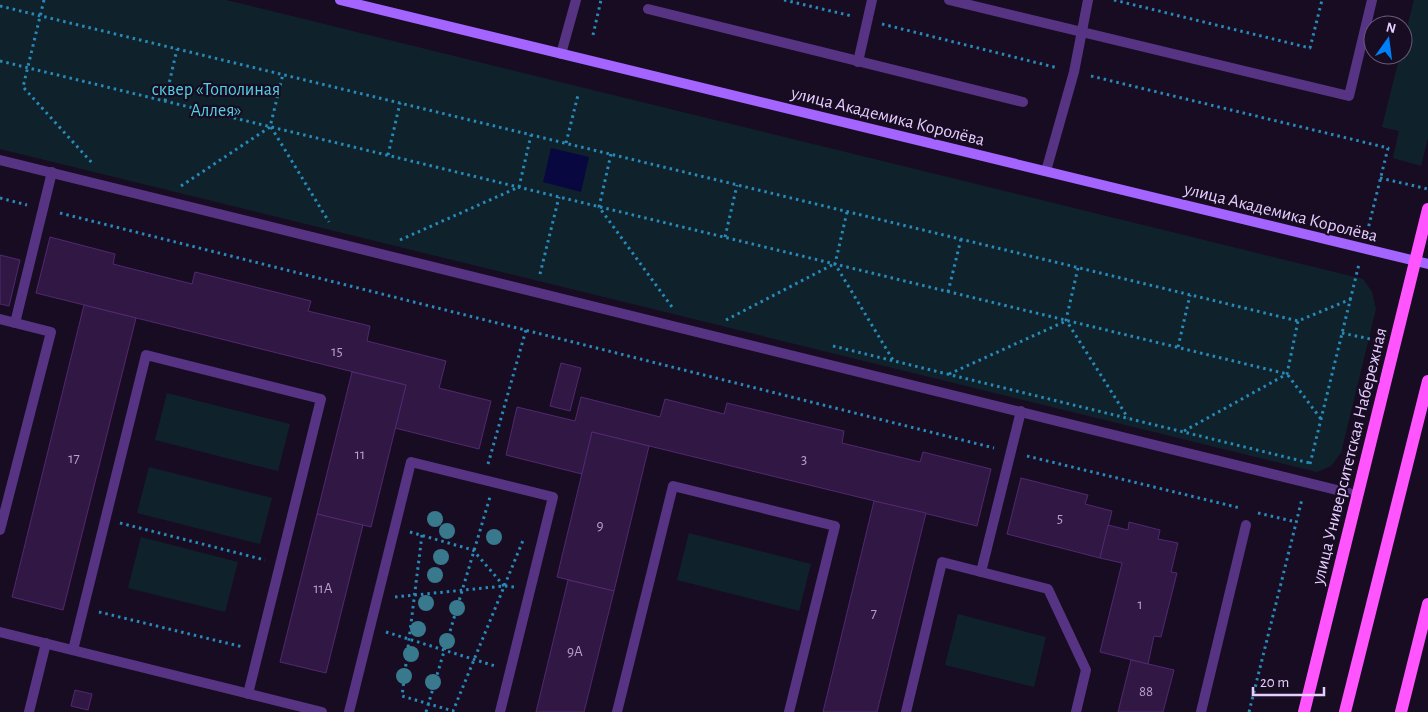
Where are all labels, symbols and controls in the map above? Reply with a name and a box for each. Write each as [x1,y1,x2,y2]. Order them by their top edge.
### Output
north arrow [1363,15,1413,65]
text: N [1384,20,1397,36]
park label: сквер «Тополиная Аллея» [152,81,280,120]
street label: улица Академика Королёва [788,84,986,150]
street label: улица Академика Королёва [1181,180,1379,246]
street label: улица Университетская Набережная [1308,326,1391,588]
house number: 15 [331,344,343,359]
house number: 11 [355,447,365,462]
house number: 17 [68,451,80,466]
house number: 3 [801,452,807,467]
house number: 5 [1057,511,1063,526]
house number: 9 [596,518,604,533]
house number: 11А [313,581,333,596]
house number: 1 [1137,597,1143,612]
house number: 7 [871,606,877,621]
house number: 9А [567,644,583,659]
scale bar [1253,664,1324,696]
text: 20 m [1260,675,1289,690]
house number: 88 [1139,684,1153,699]

